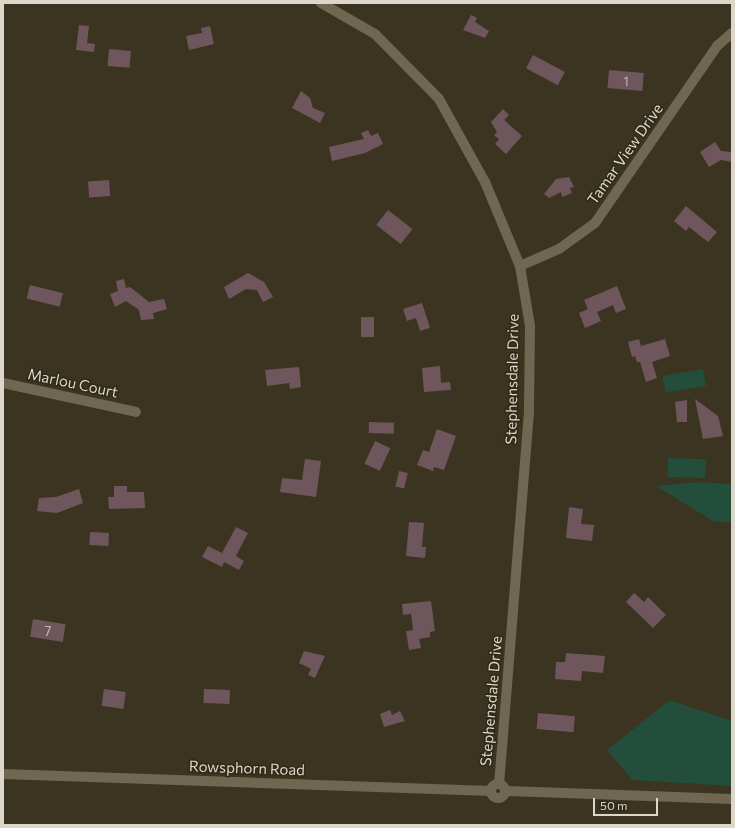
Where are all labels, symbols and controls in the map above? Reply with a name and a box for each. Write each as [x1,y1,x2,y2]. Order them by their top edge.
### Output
house number: 1 [623,73,629,89]
street label: Tamar View Drive [584,100,666,208]
street label: Stephensdale Drive [502,313,522,445]
street label: Marlou Court [26,365,120,401]
house number: 7 [45,623,51,639]
street label: Stephensdale Drive [476,635,506,767]
street label: Rowsphorn Road [189,757,305,779]
scale bar [595,790,660,816]
text: 50 m [600,798,628,812]

